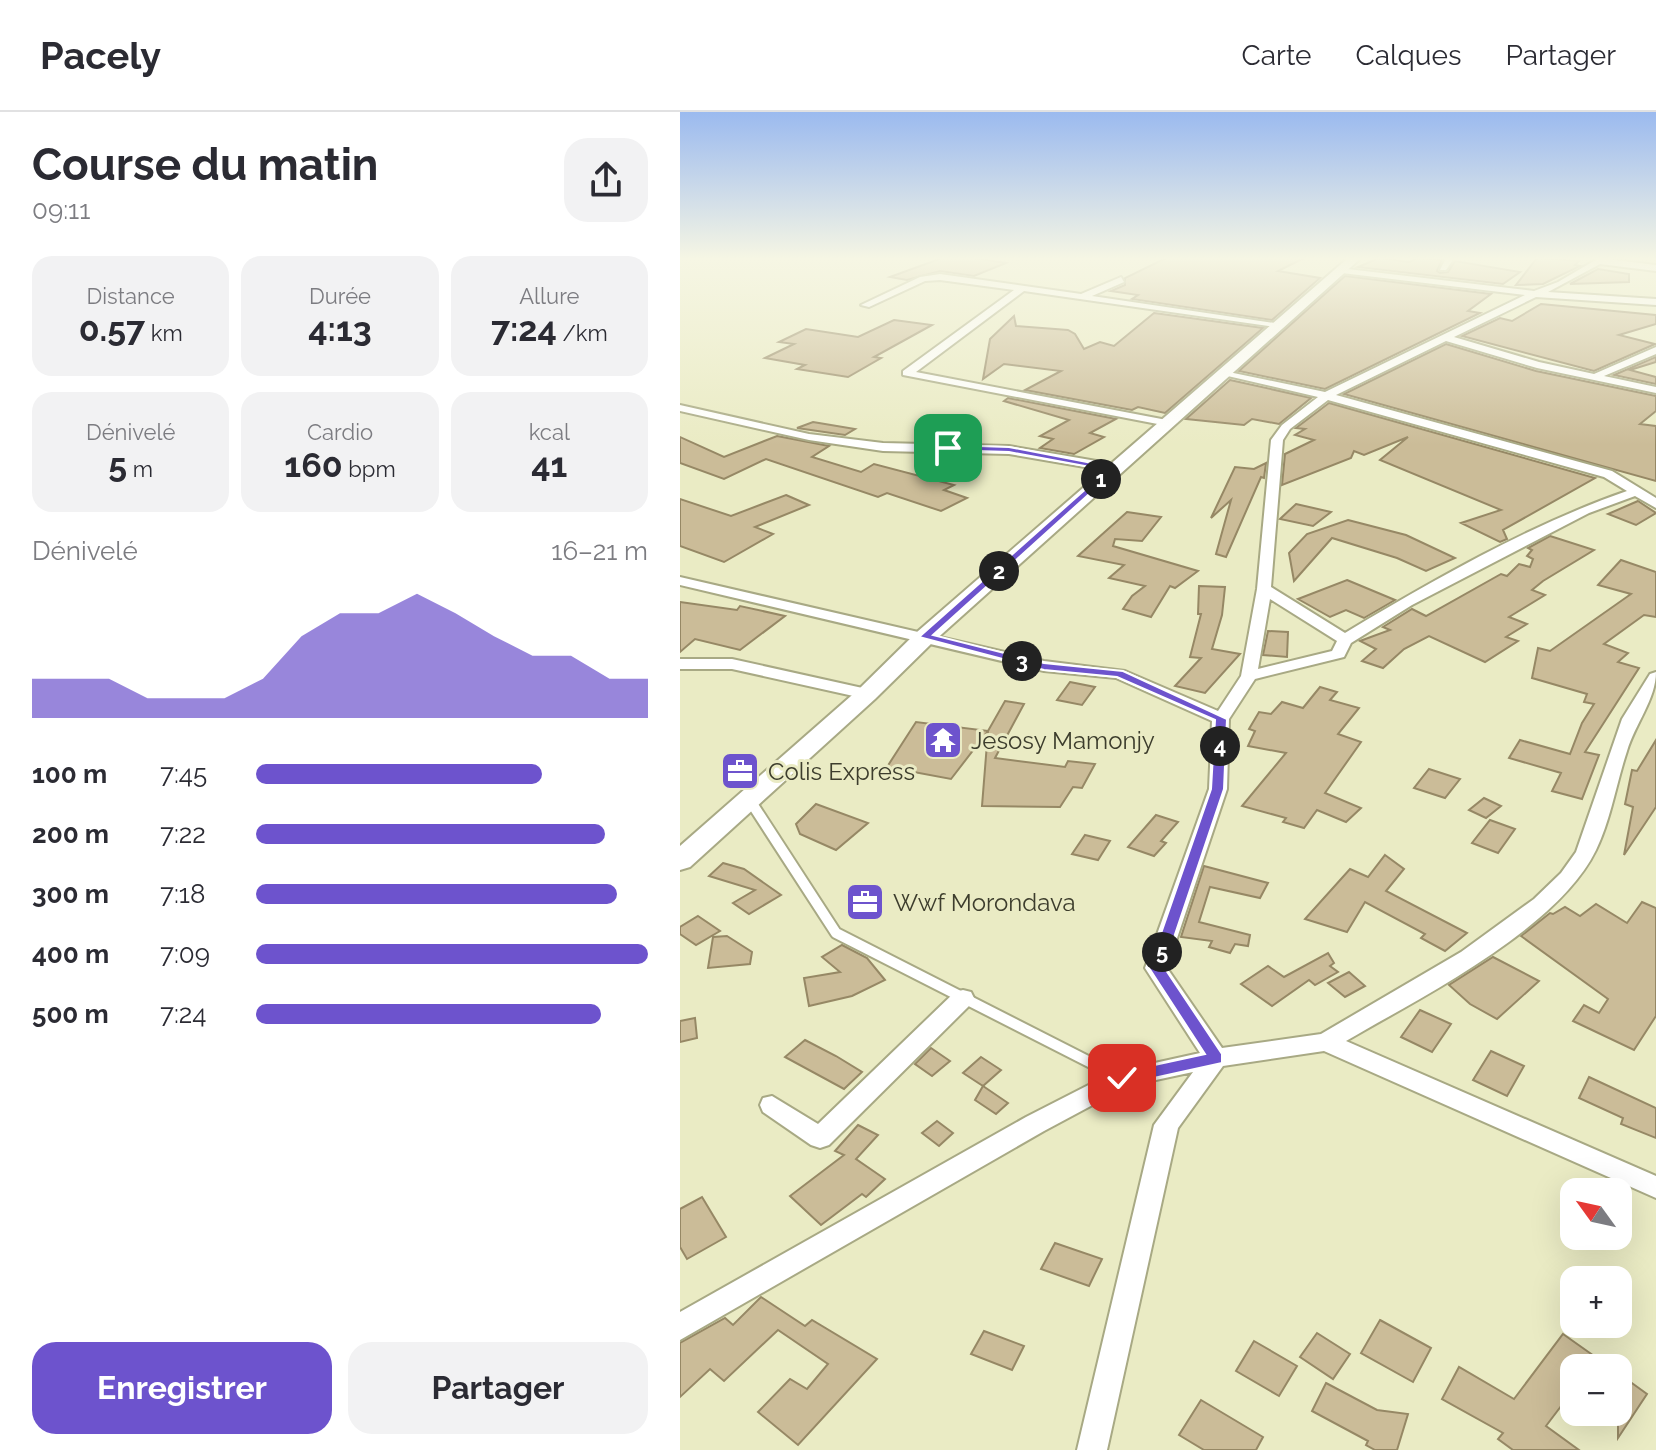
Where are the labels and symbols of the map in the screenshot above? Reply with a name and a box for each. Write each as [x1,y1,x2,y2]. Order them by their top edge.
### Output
pin [914,414,982,482]
pin: 1 [1081,459,1121,499]
pin: 2 [979,551,1019,591]
pin: 3 [1002,641,1042,681]
temple icon: Jesosy Mamonjy [922,719,964,761]
place label: Jesosy Mamonjy [971,726,1155,755]
pin: 4 [1200,726,1240,766]
office icon: Colis Express [719,750,761,792]
place label: Colis Express [768,757,915,786]
office icon: Wwf Morondava [844,881,886,923]
place label: Wwf Morondava [893,888,1076,917]
pin: 5 [1142,932,1182,972]
pin [1088,1044,1156,1112]
north arrow [1560,1178,1632,1250]

